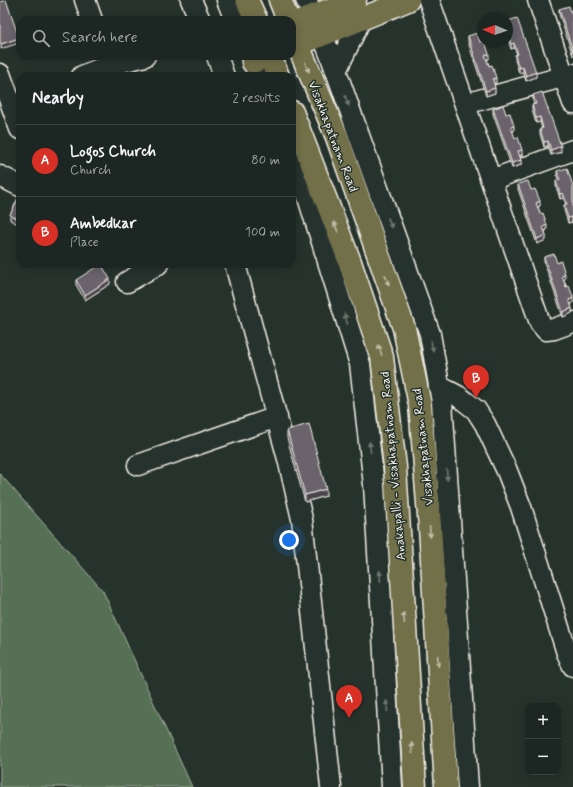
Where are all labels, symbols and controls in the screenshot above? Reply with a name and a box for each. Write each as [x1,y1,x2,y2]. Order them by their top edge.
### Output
north arrow [477,12,513,48]
search box [16,16,296,60]
icon: search [30,27,52,49]
text: Search here [62,28,138,48]
one-way arrow [304,62,310,73]
street label: Visakhapatnam Road [304,79,362,195]
text: Nearby [32,87,84,109]
text: 2 results [233,90,280,107]
one-way arrow [344,95,350,107]
text: Logos Church [70,142,156,162]
text: A [41,152,49,169]
text: 80 m [251,152,280,169]
text: Church [70,162,111,179]
text: Ambedkar [70,214,136,234]
one-way arrow [388,218,394,230]
one-way arrow [333,221,339,233]
text: B [41,224,49,241]
text: 100 m [245,224,280,241]
text: Place [70,234,99,251]
one-way arrow [385,275,391,287]
one-way arrow [343,313,349,325]
one-way arrow [429,340,435,352]
one-way arrow [376,343,382,355]
pin: B [463,365,489,398]
street label: Anakapalli - Visakhapatnam Road [377,371,410,561]
street label: Visakhapatnam Road [409,387,438,506]
one-way arrow [366,441,373,453]
one-way arrow [443,469,450,481]
one-way arrow [427,526,433,539]
your location [279,530,299,550]
one-way arrow [376,570,383,582]
one-way arrow [401,612,408,624]
one-way arrow [435,655,442,667]
pin: A [336,685,362,718]
one-way arrow [384,700,391,712]
map controls [525,703,561,775]
button: + [525,703,561,739]
button: − [525,739,561,775]
one-way arrow [409,742,416,754]

